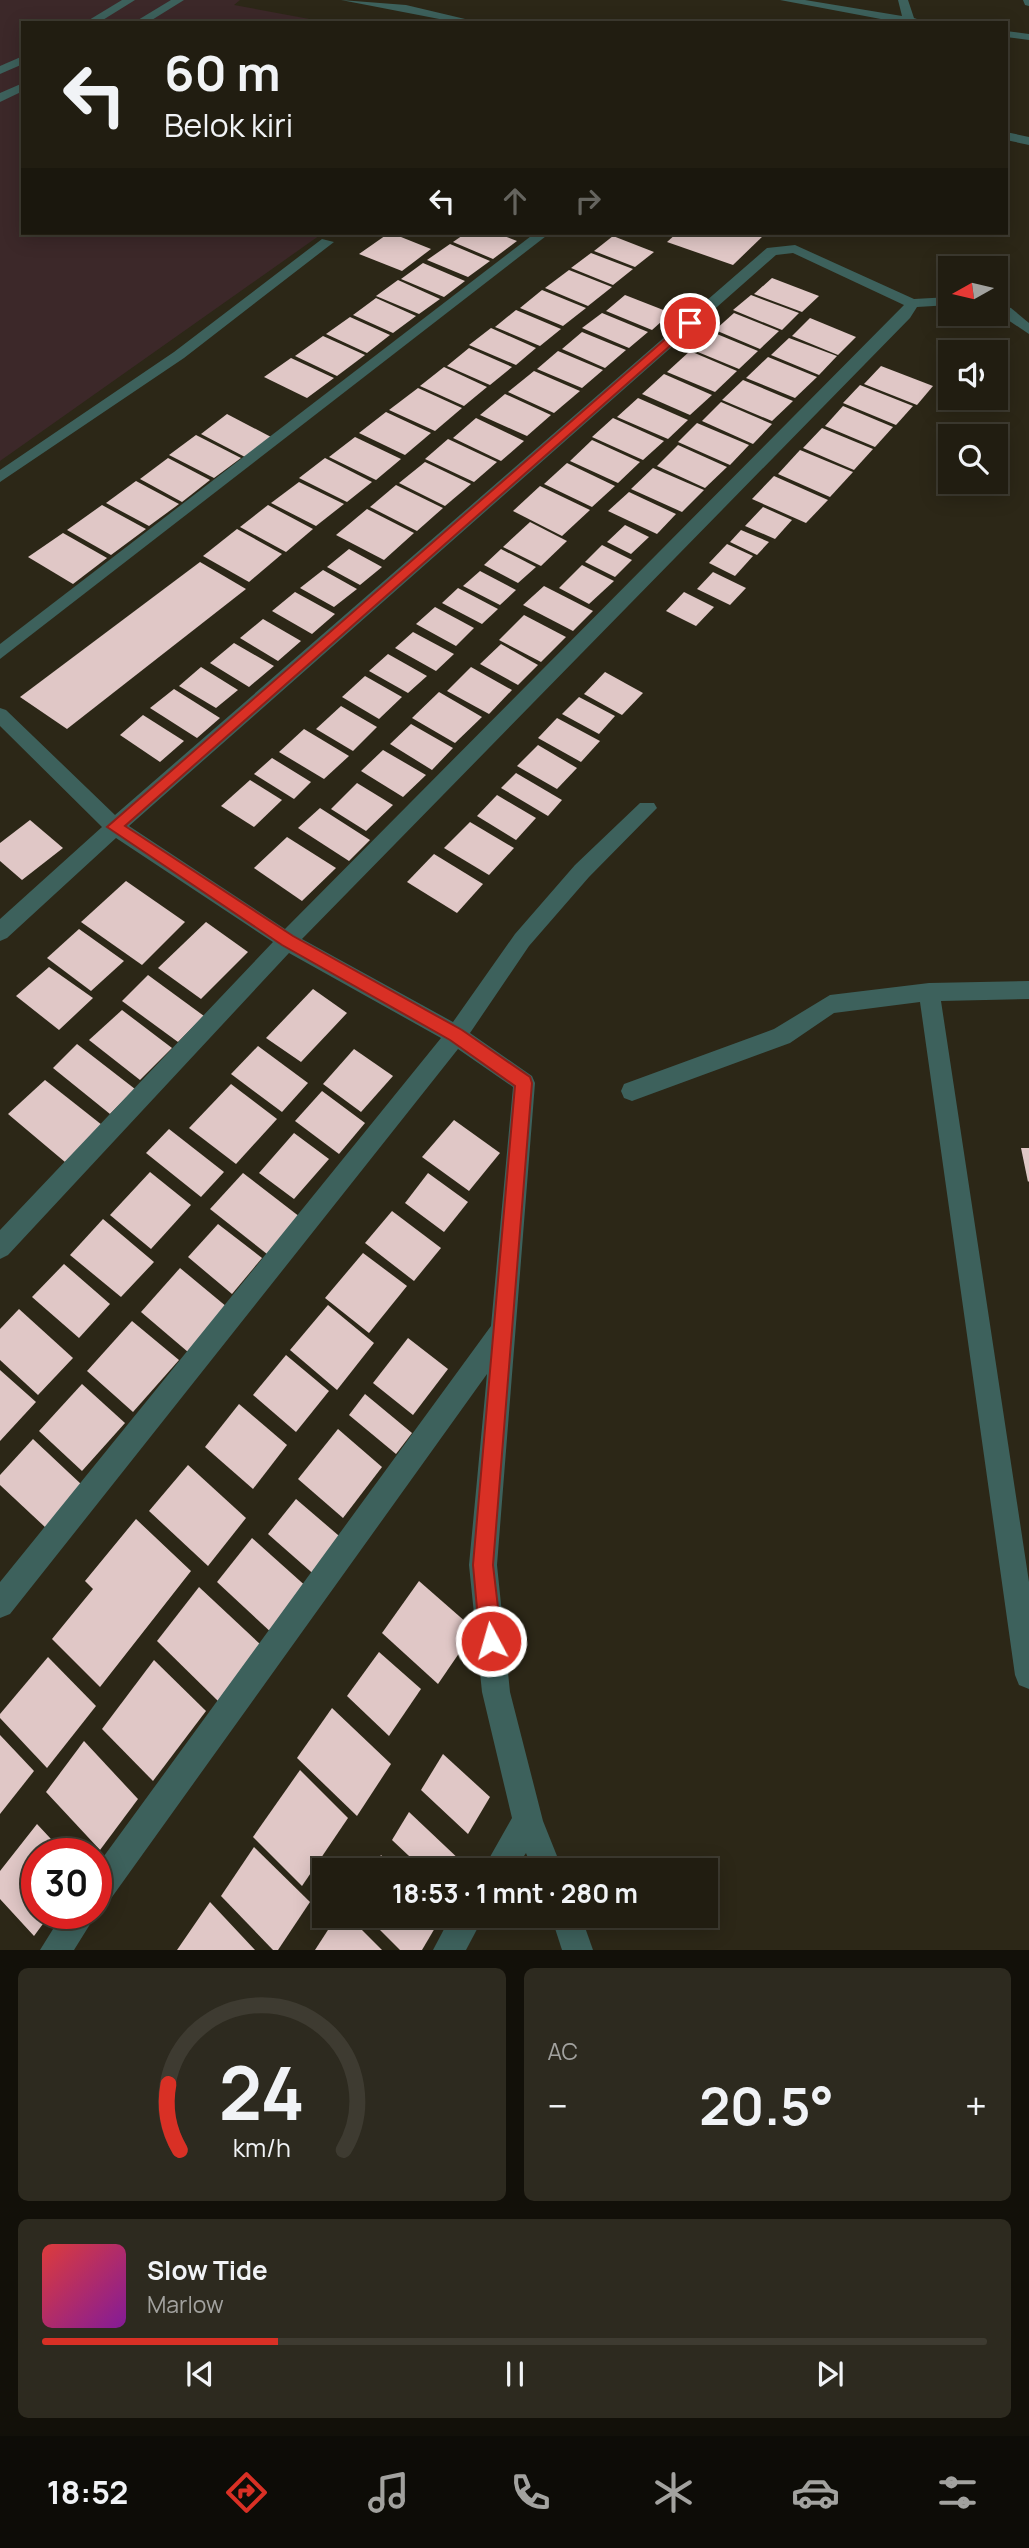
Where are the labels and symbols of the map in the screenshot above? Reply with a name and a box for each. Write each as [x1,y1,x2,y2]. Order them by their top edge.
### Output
north arrow [938,256,1008,326]
pin [660,293,720,353]
position arrow [454,1604,528,1678]
speed limit sign: 30 [21,1838,112,1929]

